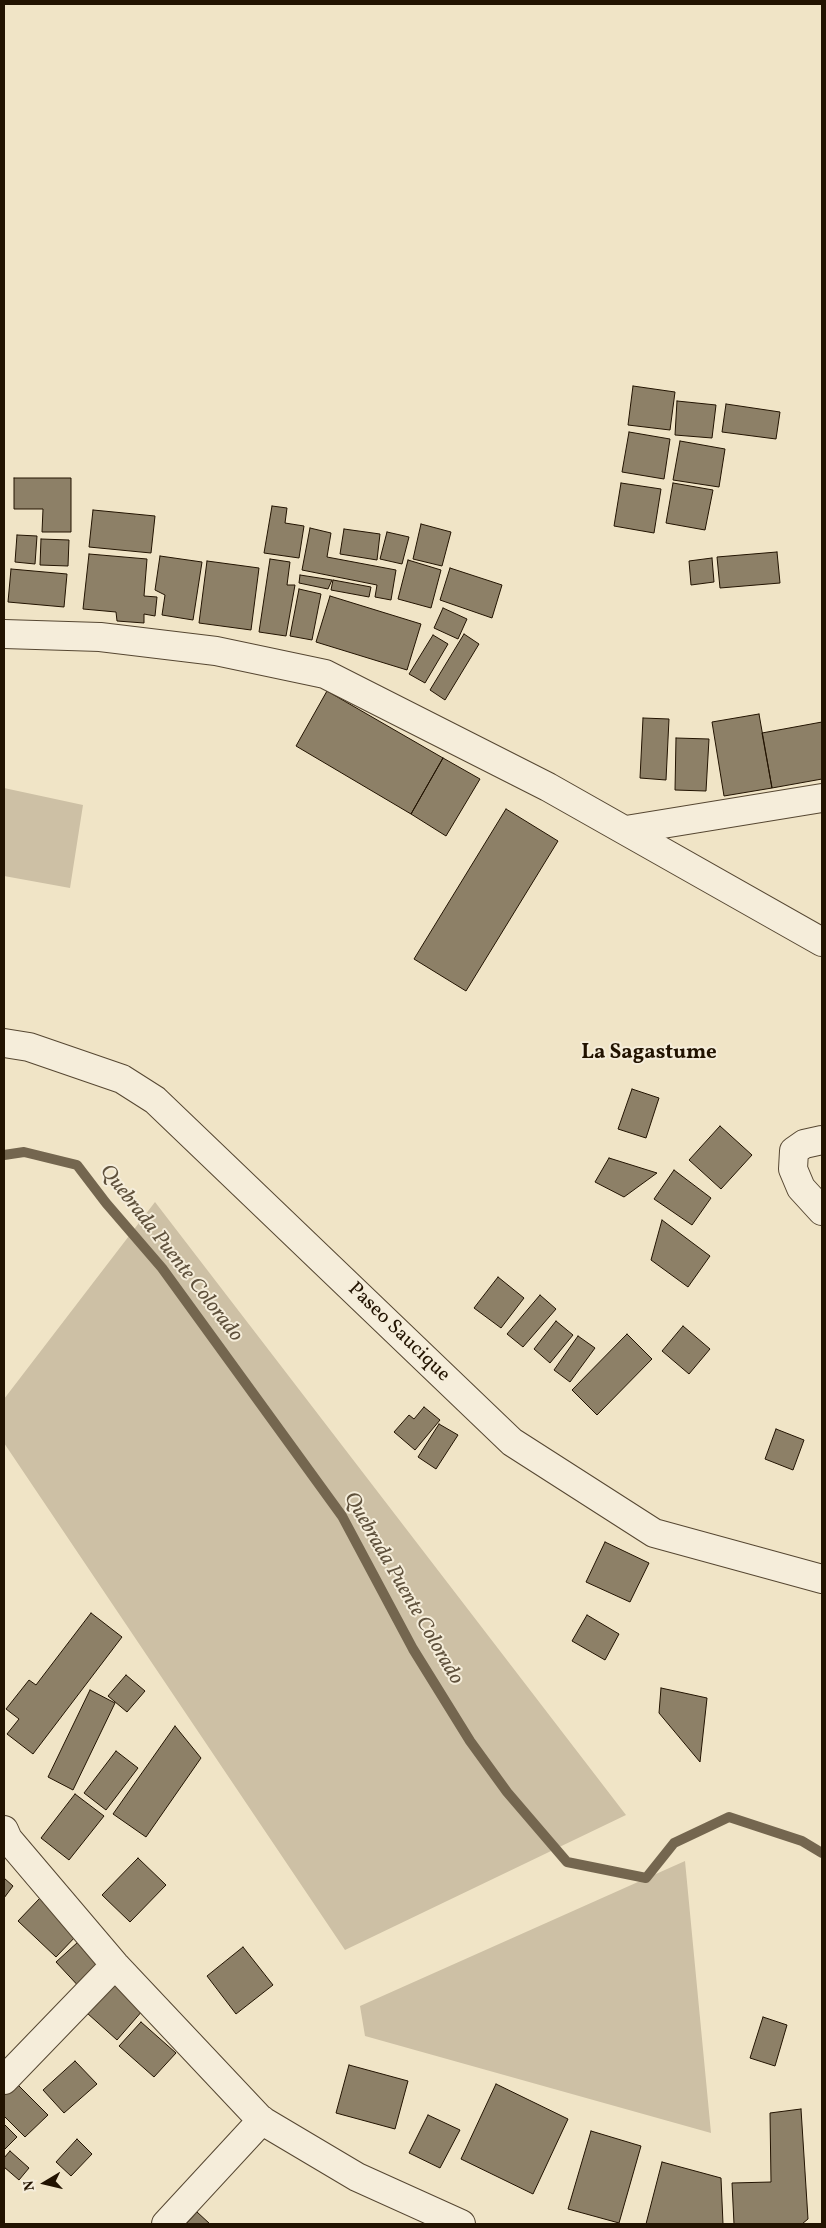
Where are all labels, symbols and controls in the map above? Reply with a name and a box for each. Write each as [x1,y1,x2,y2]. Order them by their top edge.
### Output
district label: La Sagastume [581,1041,717,1067]
water label: Quebrada Puente Colorado [93,1160,247,1348]
street label: Paseo Saucique [342,1278,454,1388]
water label: Quebrada Puente Colorado [337,1488,467,1690]
north arrow [20,2158,70,2208]
text: N [20,2179,40,2192]

